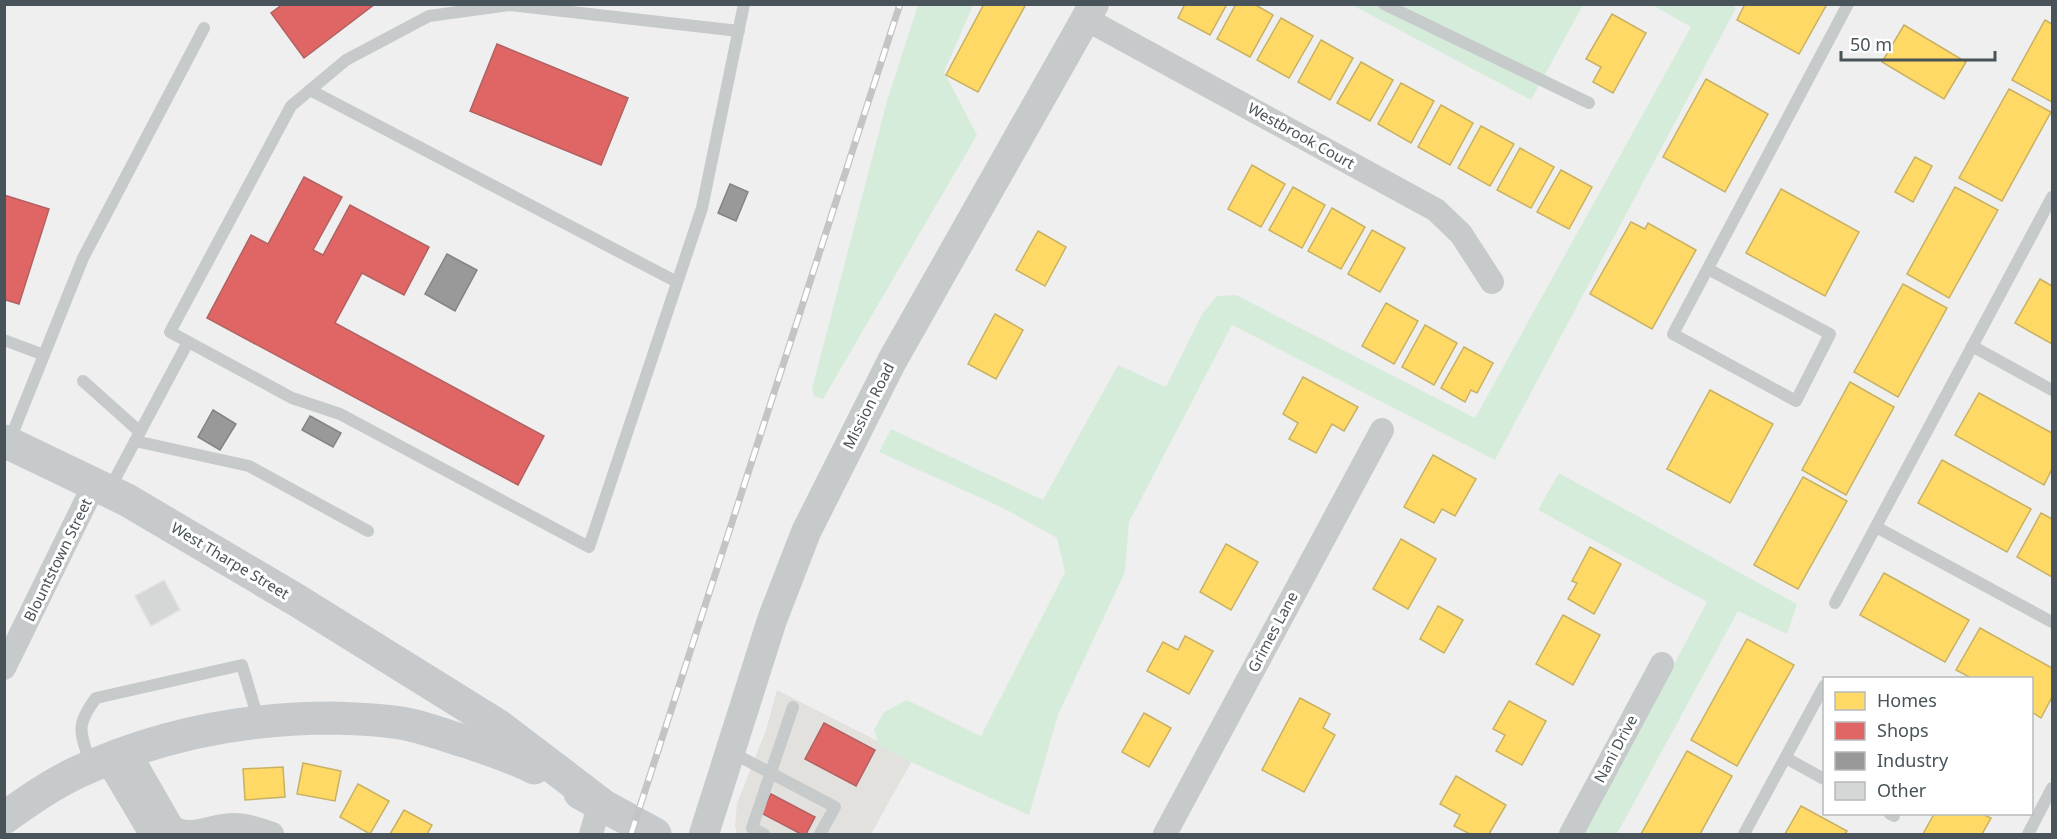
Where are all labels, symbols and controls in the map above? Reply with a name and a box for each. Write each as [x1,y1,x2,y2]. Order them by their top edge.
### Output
scale bar [1841,24,1996,62]
text: 50 m [1850,32,1892,56]
street label: Westbrook Court [1244,97,1359,173]
street label: Mission Road [838,359,898,452]
street label: Blountstown Street [19,494,96,625]
street label: West Tharpe Street [168,517,294,604]
street label: Grimes Lane [1242,588,1302,675]
legend [1823,677,2033,815]
text: Homes [1877,688,1937,712]
street label: Nani Drive [1589,711,1641,786]
text: Shops [1877,718,1929,742]
text: Industry [1877,748,1949,772]
text: Other [1877,778,1927,802]

